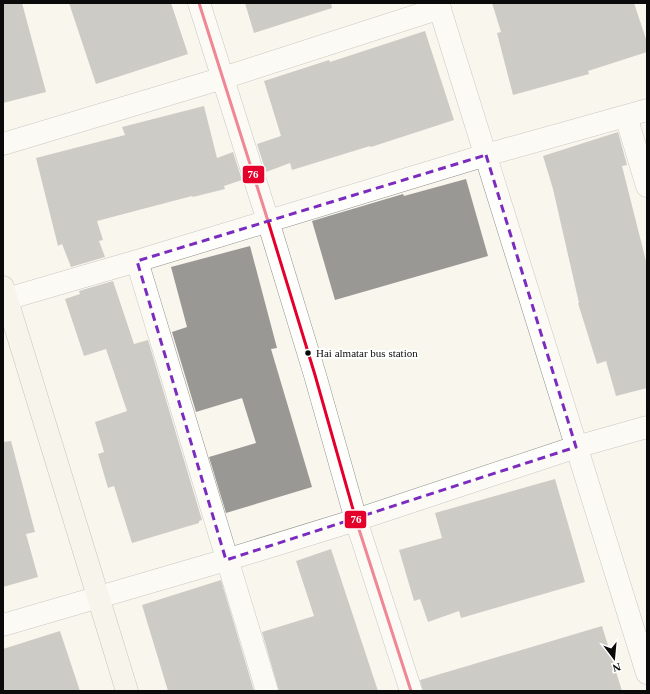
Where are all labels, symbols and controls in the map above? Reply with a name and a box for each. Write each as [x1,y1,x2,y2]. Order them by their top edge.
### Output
line badge: 76 [242,165,265,184]
text: 76 [248,168,259,180]
place label: Hai almatar bus station [316,347,418,359]
marker: Hai almatar bus station [303,348,313,358]
line badge: 76 [344,510,367,529]
text: 76 [351,513,362,525]
north arrow [594,638,634,678]
text: N [611,661,622,674]

